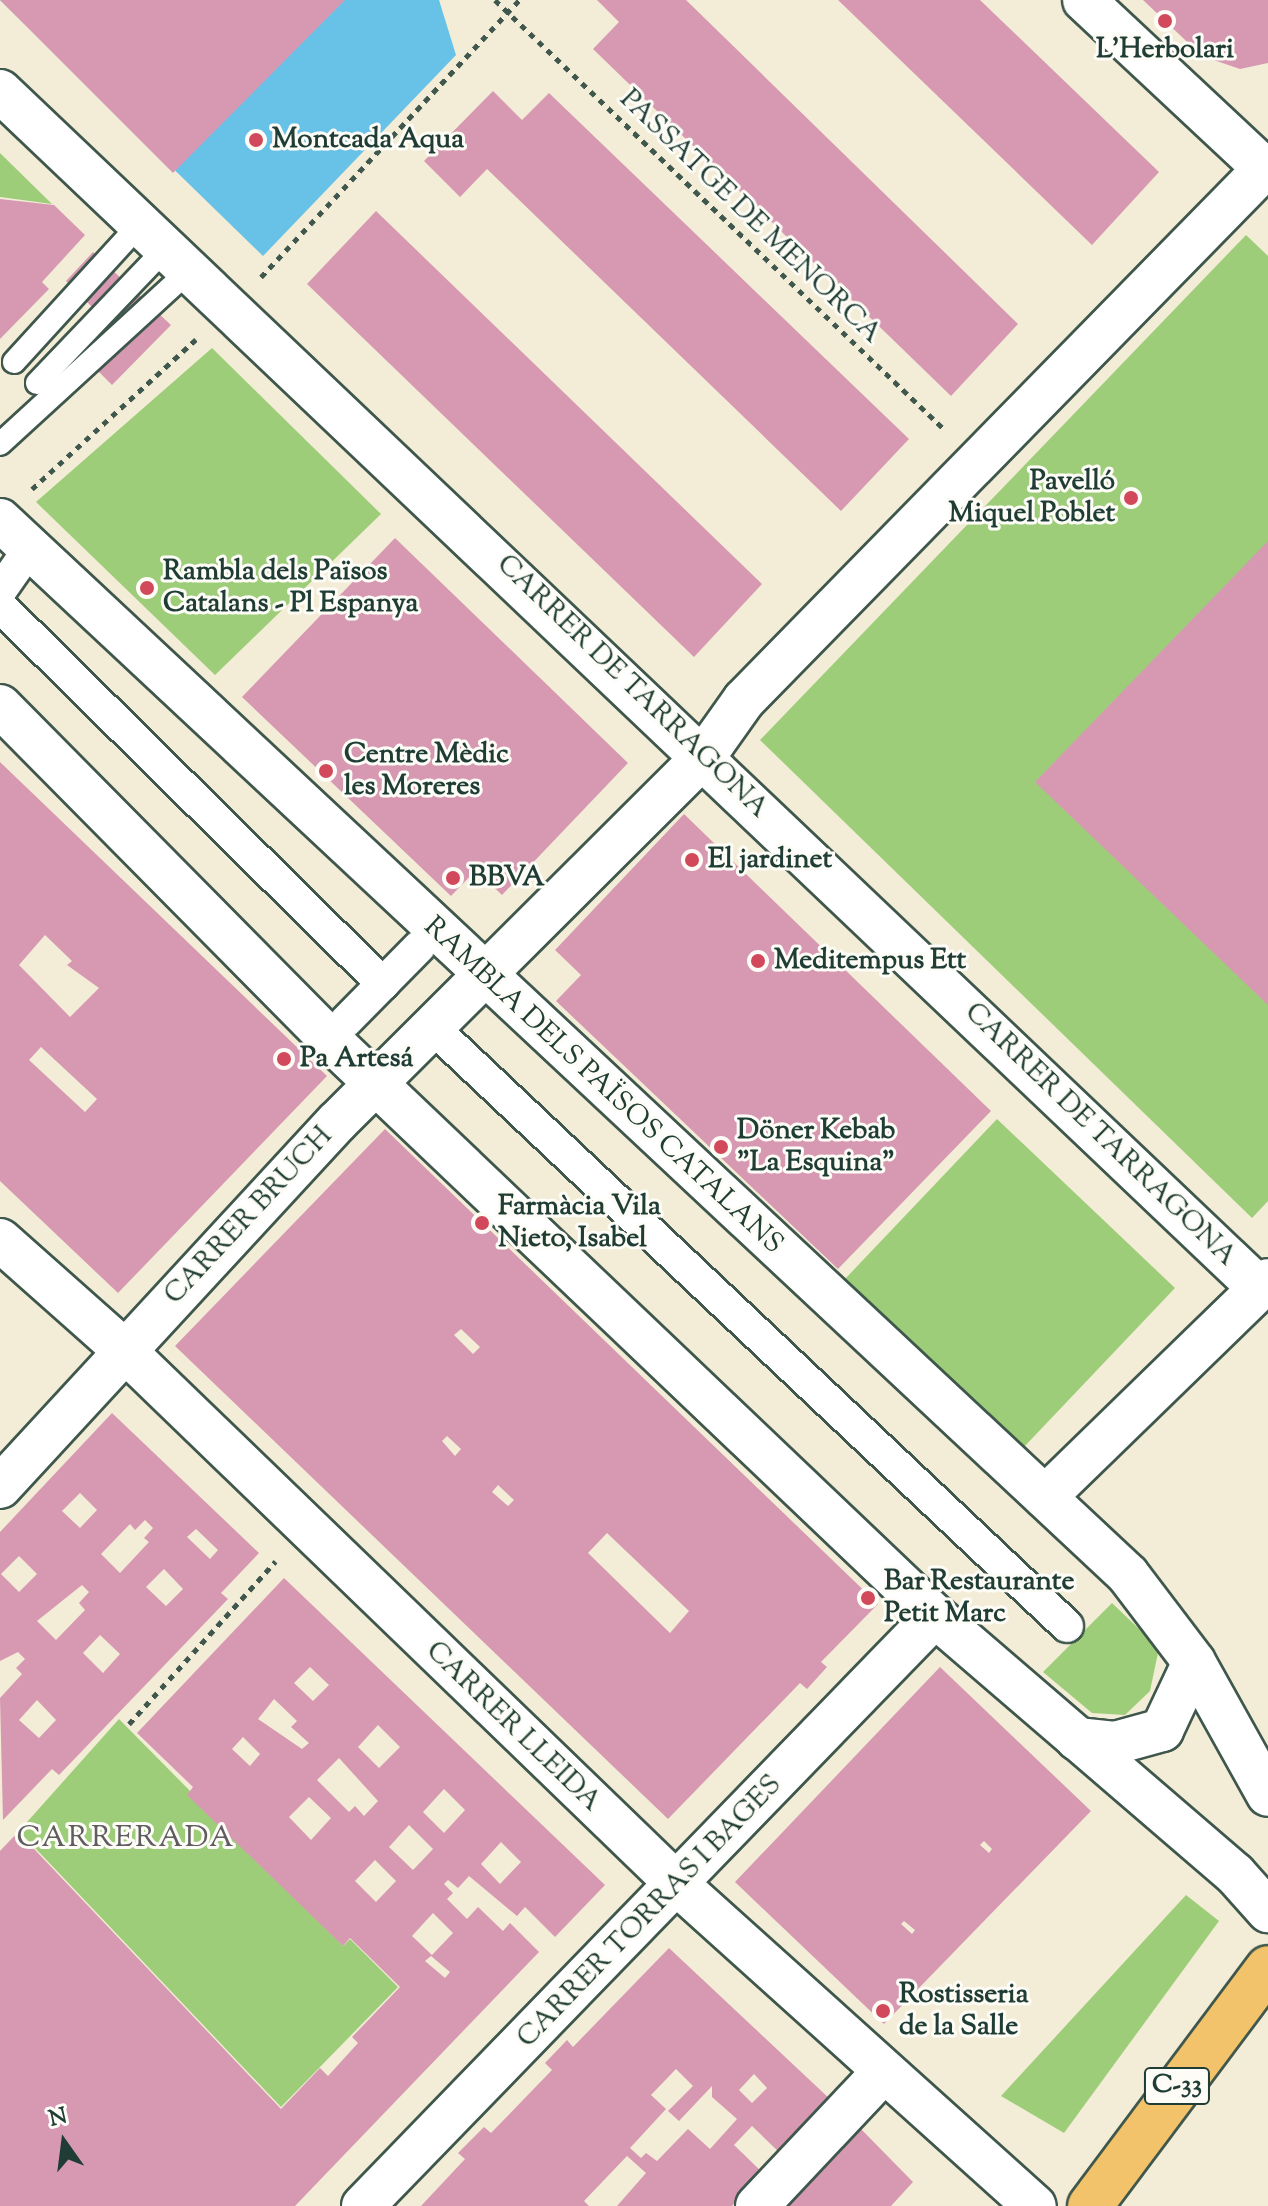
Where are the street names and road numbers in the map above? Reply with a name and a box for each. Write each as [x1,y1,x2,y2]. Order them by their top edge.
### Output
street label: PASSATGE DE MENORCA [612,83,888,351]
street label: CARRER DE TARRAGONA [489,548,775,826]
street label: RAMBLA DELS PAÏSOS CATALANS [416,910,790,1262]
street label: CARRER DE TARRAGONA [957,996,1243,1274]
street label: CARRER BRUCH [158,1120,340,1312]
street label: CARRER LLEIDA [418,1635,608,1819]
street label: CARRER TORRAS I BAGES [511,1769,789,2055]
road number: C-33 [1143,2064,1211,2108]

